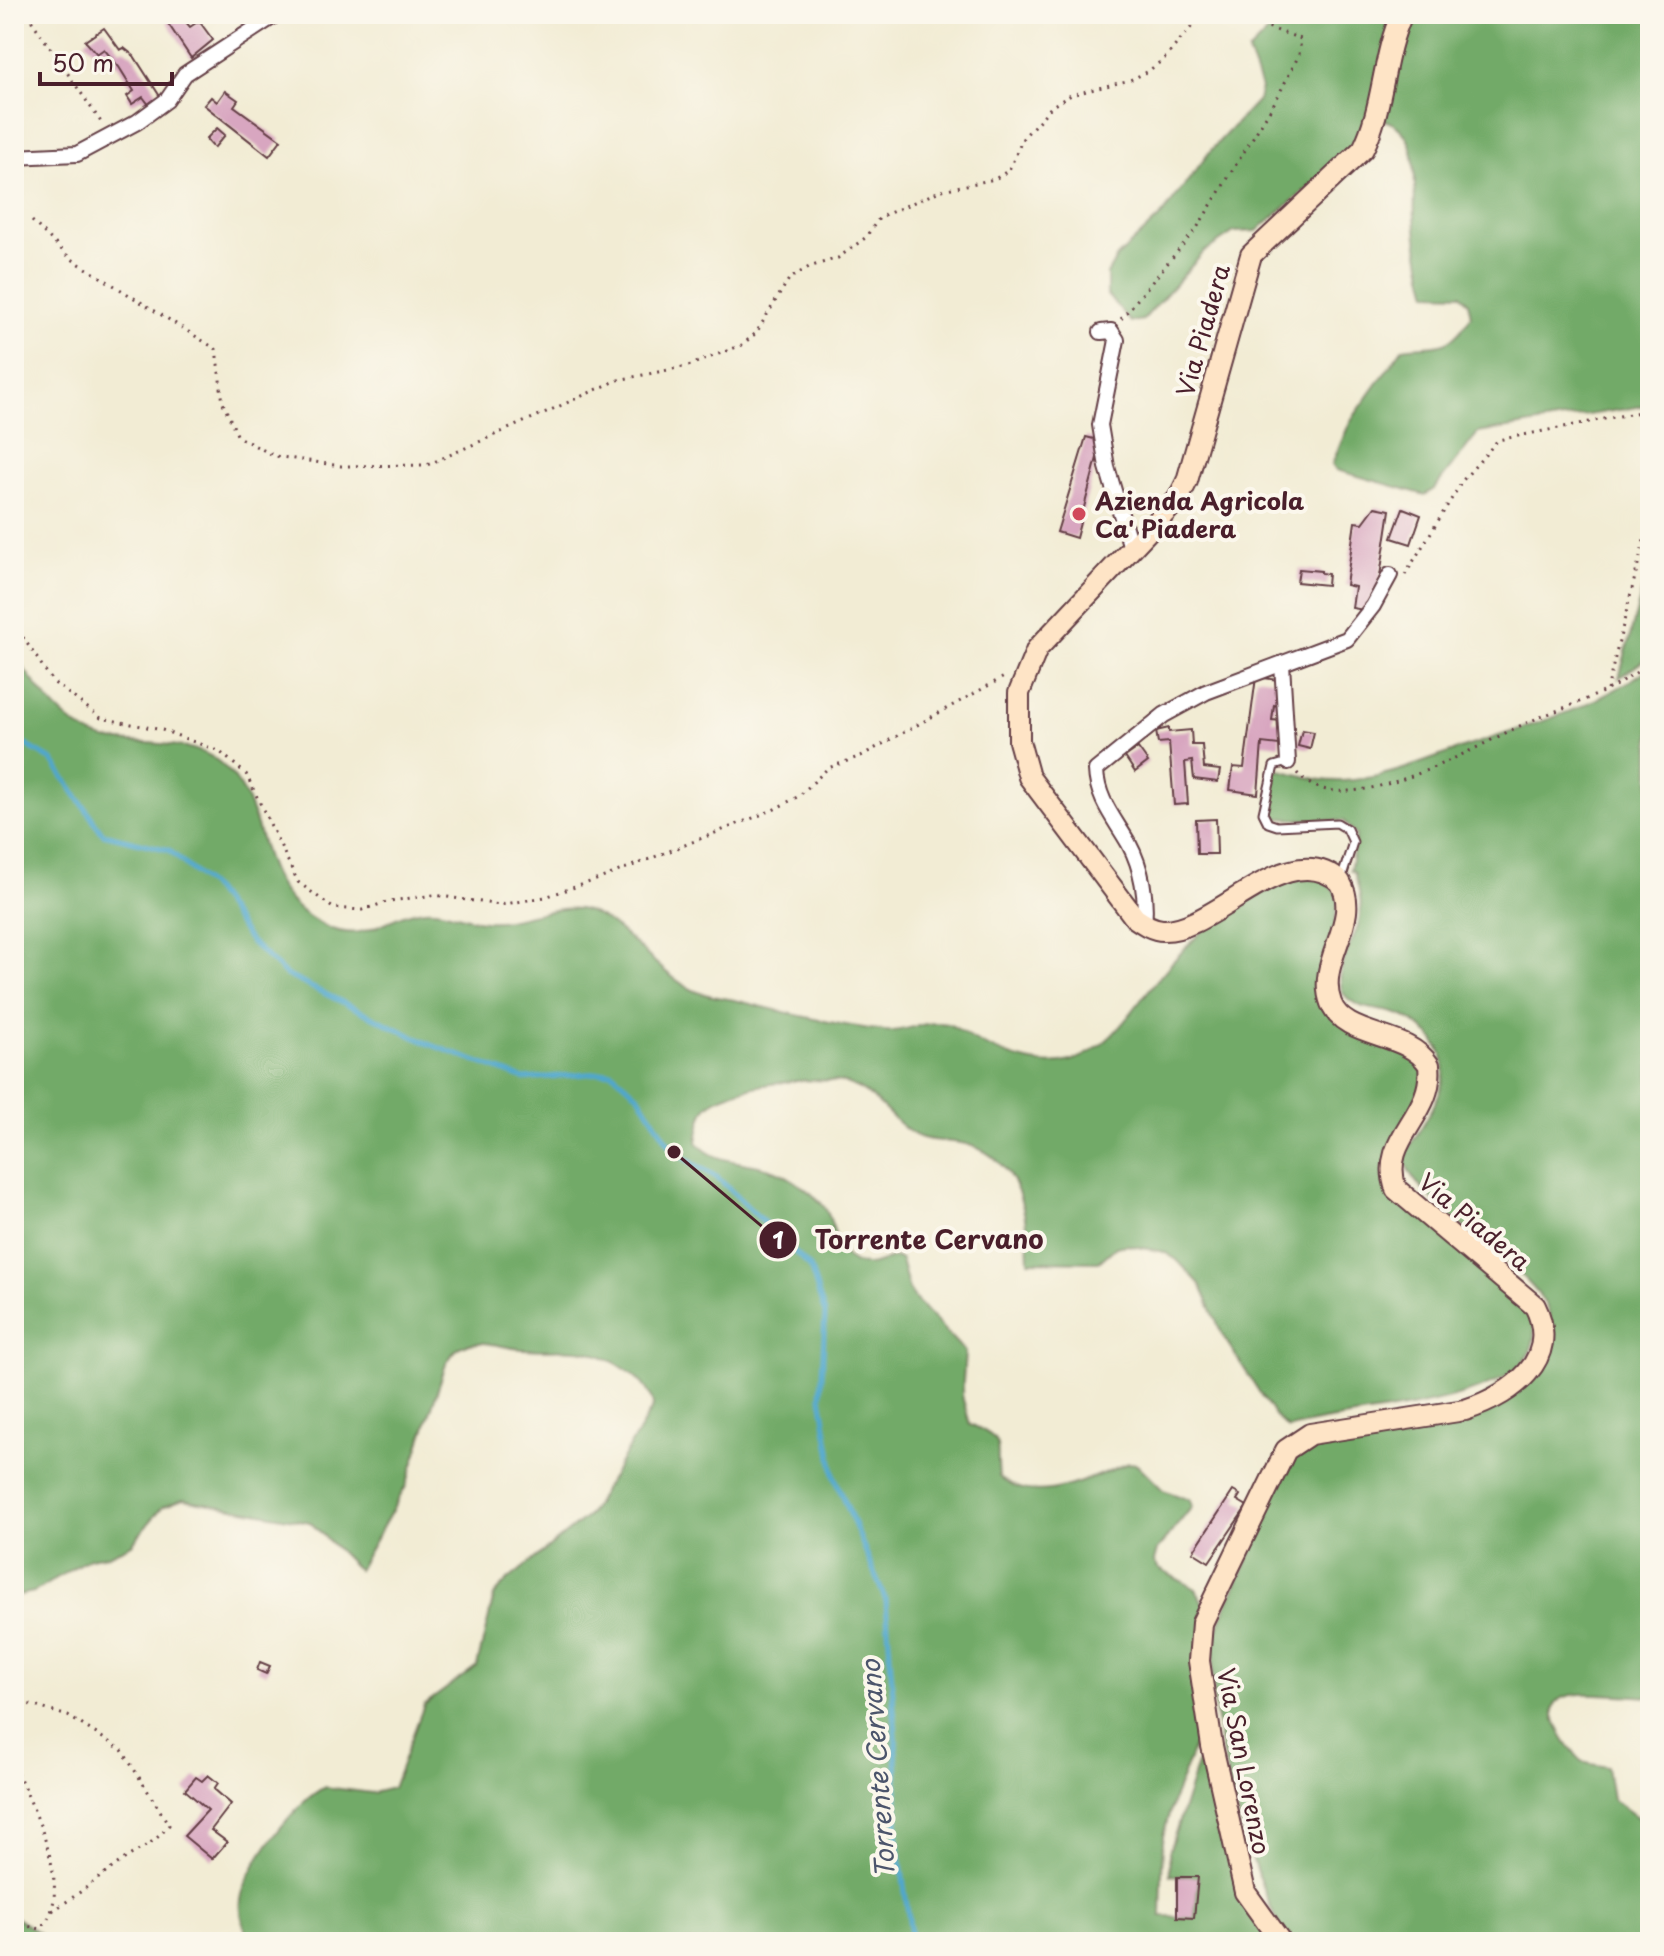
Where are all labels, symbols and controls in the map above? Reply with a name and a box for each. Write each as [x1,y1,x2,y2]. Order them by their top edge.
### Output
scale bar [40,36,172,86]
text: 50 m [52,44,114,80]
street label: Via Piadera [1166,260,1238,400]
place label: Azienda Agricola Ca' Piadera [1094,482,1305,546]
marker: Azienda Agricola Ca' Piadera [1070,505,1088,523]
street label: Via Piadera [1411,1163,1539,1279]
callout: Torrente Cervano [758,1215,1060,1265]
text: Torrente Cervano [814,1219,1044,1258]
text: 1 [772,1221,784,1257]
water label: Torrente Cervano [850,1657,904,1880]
street label: Via San Lorenzo [1209,1665,1281,1857]

